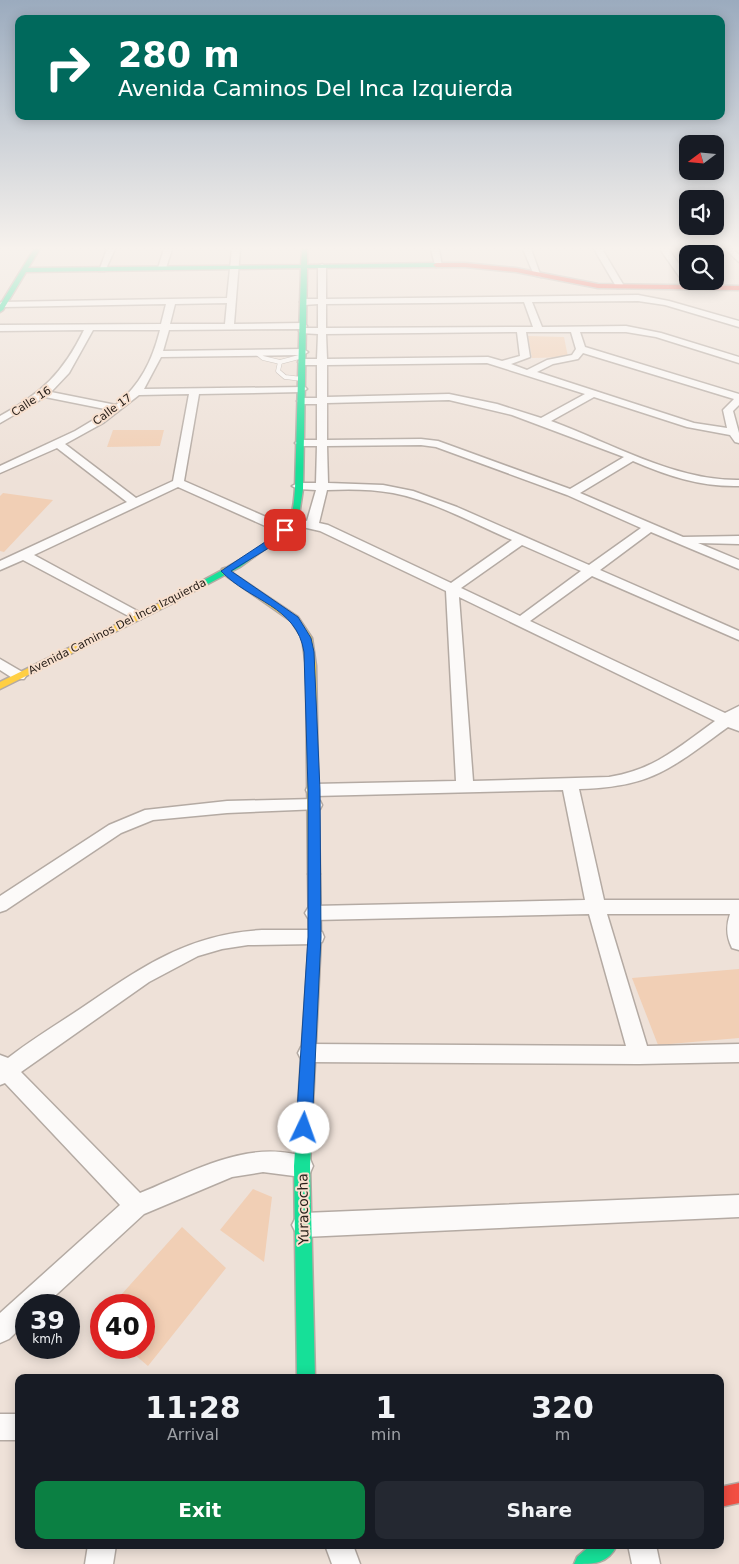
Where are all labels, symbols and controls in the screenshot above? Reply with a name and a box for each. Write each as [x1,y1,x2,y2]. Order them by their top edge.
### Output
icon: right [35,35,100,100]
text: 280 m [118,35,240,75]
text: Avenida Caminos Del Inca Izquierda [118,76,513,101]
north arrow [679,135,724,180]
map controls [679,135,724,290]
button: sound [679,190,724,235]
button: search [679,245,724,290]
street label: Calle 16 [9,384,54,419]
street label: Calle 17 [90,391,134,428]
pin [264,509,306,551]
icon: arrive [271,516,299,544]
street label: Avenida Caminos Del Inca Izquierda [26,576,208,677]
position arrow [277,1101,329,1153]
street label: Yuracocha [294,1173,312,1246]
speed limit sign: 40 [90,1294,155,1359]
text: 39 [30,1306,65,1335]
text: km/h [32,1332,63,1346]
text: 11:28 [145,1390,241,1425]
text: 1 [375,1390,396,1425]
text: 320 [531,1390,594,1425]
text: Arrival [167,1425,219,1444]
text: min [371,1425,401,1444]
text: m [555,1425,570,1444]
button: Exit [35,1481,365,1539]
button: Share [375,1481,704,1539]

